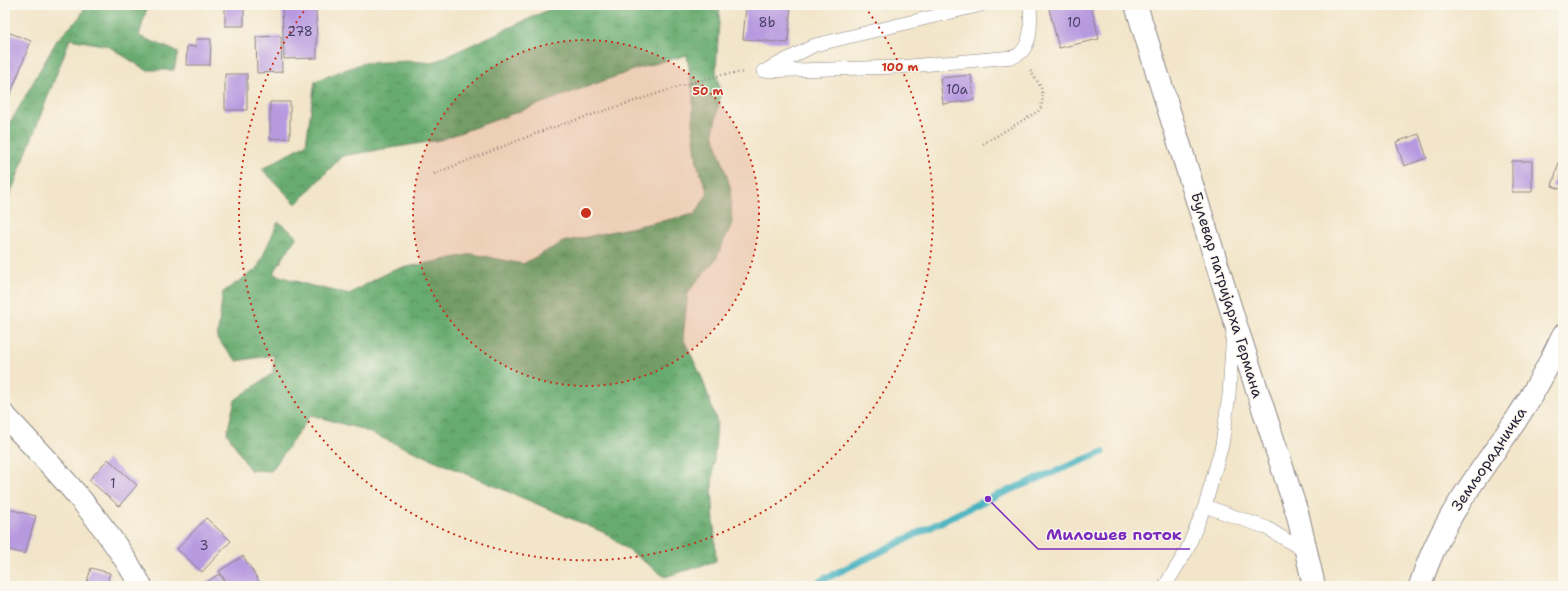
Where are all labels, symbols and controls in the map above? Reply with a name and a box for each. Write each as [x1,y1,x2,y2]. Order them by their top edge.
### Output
house number: 8b [759,14,775,31]
house number: 10 [1067,14,1081,31]
house number: 278 [287,23,313,40]
text: 100 m [882,59,919,75]
house number: 10a [946,81,968,98]
text: 50 m [693,83,724,99]
street label: Булевар патријарха Германа [1186,190,1268,401]
centre of rings [579,206,593,220]
street label: Земљорадничка [1447,403,1532,515]
house number: 1 [110,475,116,492]
callout: Милошев поток [1038,521,1190,549]
text: Милошев поток [1046,524,1182,545]
house number: 3 [199,537,209,554]

